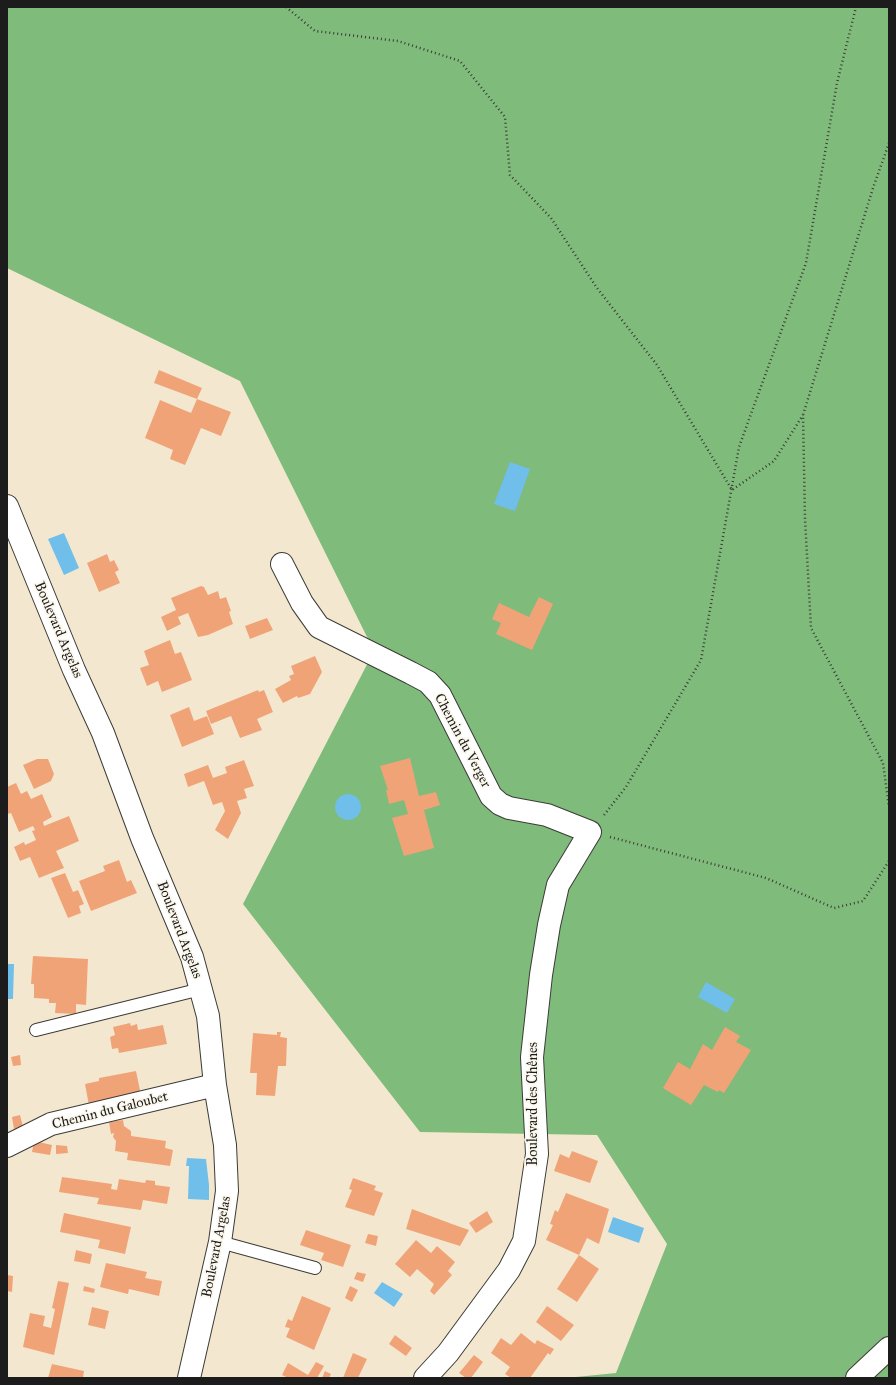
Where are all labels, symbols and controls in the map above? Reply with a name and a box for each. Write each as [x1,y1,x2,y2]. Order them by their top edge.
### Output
street label: Boulevard Argelas [30,579,86,681]
street label: Chemin du Verger [430,691,494,791]
street label: Boulevard Argelas [153,879,205,981]
street label: Boulevard des Chênes [526,1042,542,1166]
street label: Chemin du Galoubet [50,1088,170,1134]
street label: Boulevard Argelas [199,1195,235,1299]

